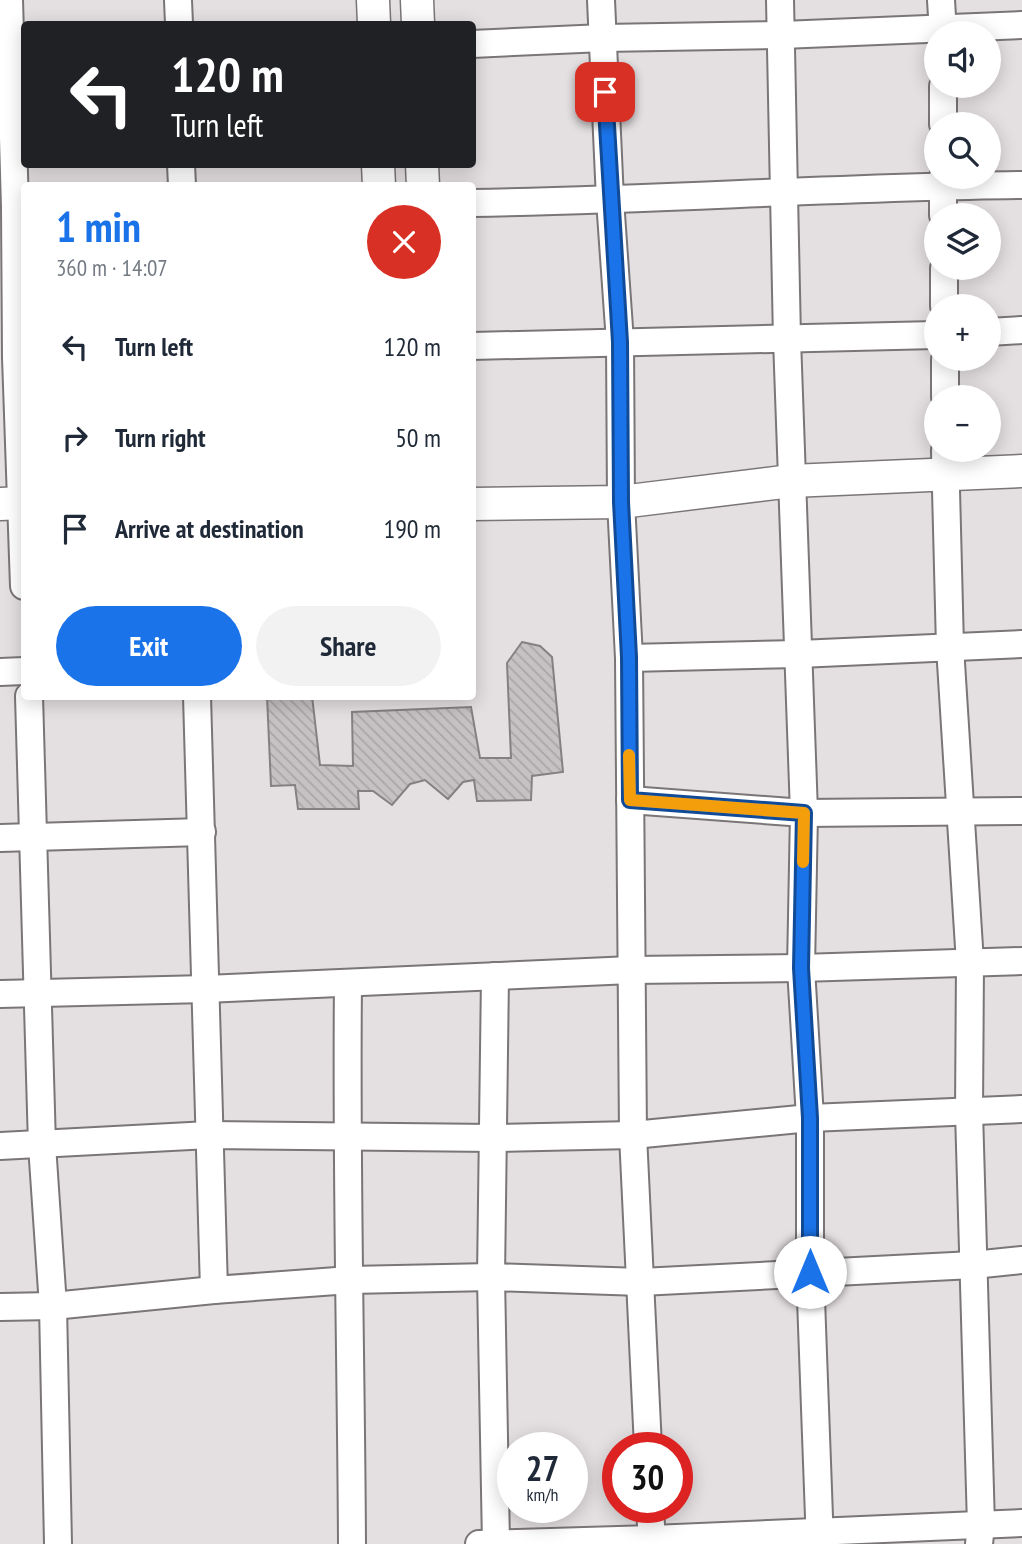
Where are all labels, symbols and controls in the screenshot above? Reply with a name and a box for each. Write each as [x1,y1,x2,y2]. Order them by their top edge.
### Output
map controls [924,21,1001,462]
button: sound [924,21,1001,98]
text: 120 m [171,42,284,106]
icon: left [56,49,147,140]
pin [575,62,635,122]
icon: arrive [586,73,624,111]
text: Turn left [171,104,263,146]
button: search [924,112,1001,189]
text: 1 min [56,199,141,254]
button: layers [924,203,1001,280]
button: close [367,205,441,279]
text: 360 m · 14:07 [56,253,168,282]
button: + [924,294,1001,371]
icon: left [56,328,94,366]
text: Turn left [115,330,193,363]
text: 120 m [383,330,441,363]
button: − [924,385,1001,462]
icon: right [56,419,94,457]
text: Turn right [115,421,206,454]
text: 50 m [395,421,441,454]
icon: arrive [56,510,94,548]
text: Arrive at destination [115,512,304,545]
text: 190 m [383,512,441,545]
button: Exit [56,606,242,686]
button: Share [256,606,441,686]
position arrow [773,1235,847,1309]
speed limit sign: 30 [602,1432,693,1523]
text: 27 [526,1445,559,1491]
text: km/h [527,1483,558,1506]

